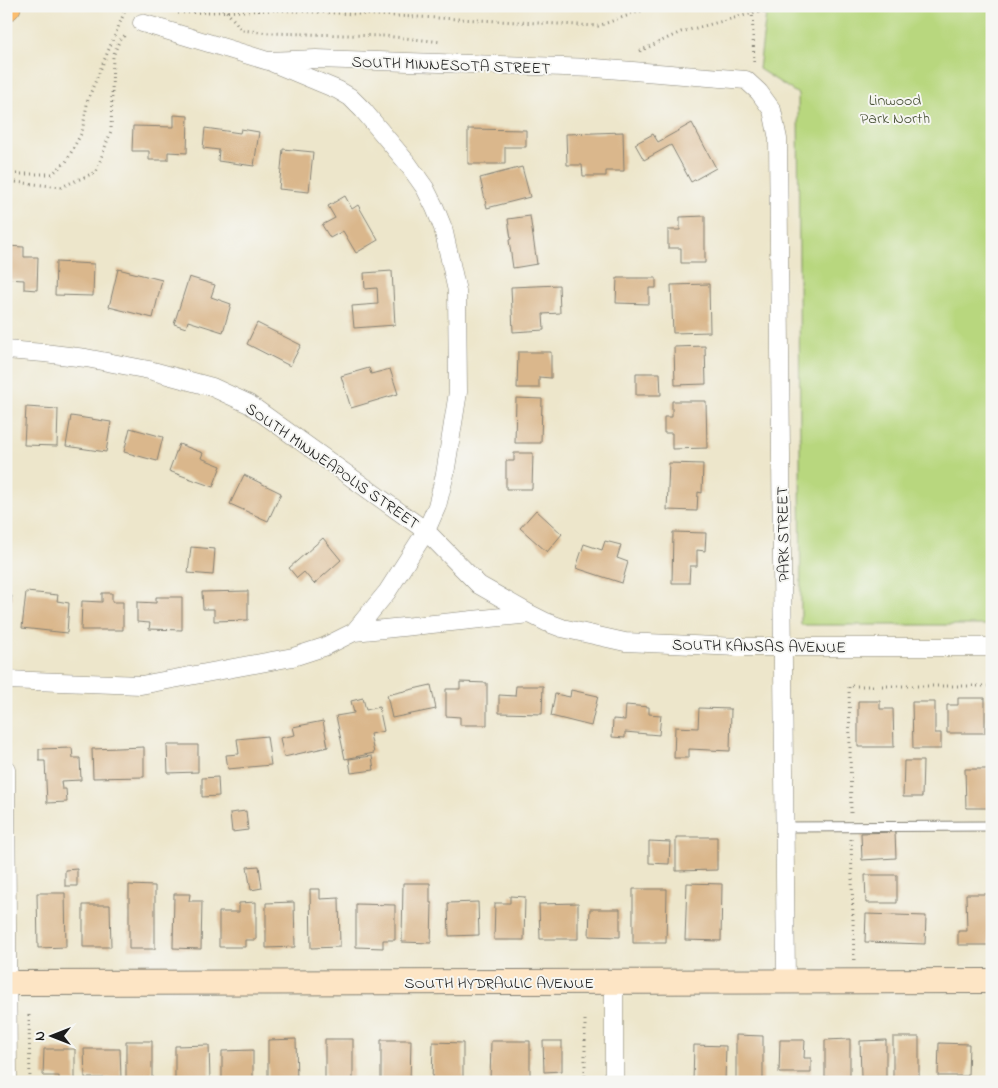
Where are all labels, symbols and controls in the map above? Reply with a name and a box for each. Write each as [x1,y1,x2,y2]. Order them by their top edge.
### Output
street label: SOUTH MINNESOTA STREET [351,51,551,81]
park label: Linwood Park North [860,89,930,131]
street label: SOUTH MINNEAPOLIS STREET [240,397,424,536]
street label: PARK STREET [771,486,797,582]
street label: SOUTH KANSAS AVENUE [672,633,846,661]
street label: SOUTH HYDRAULIC AVENUE [404,972,594,996]
north arrow [28,1010,78,1060]
text: N [30,1031,51,1041]

